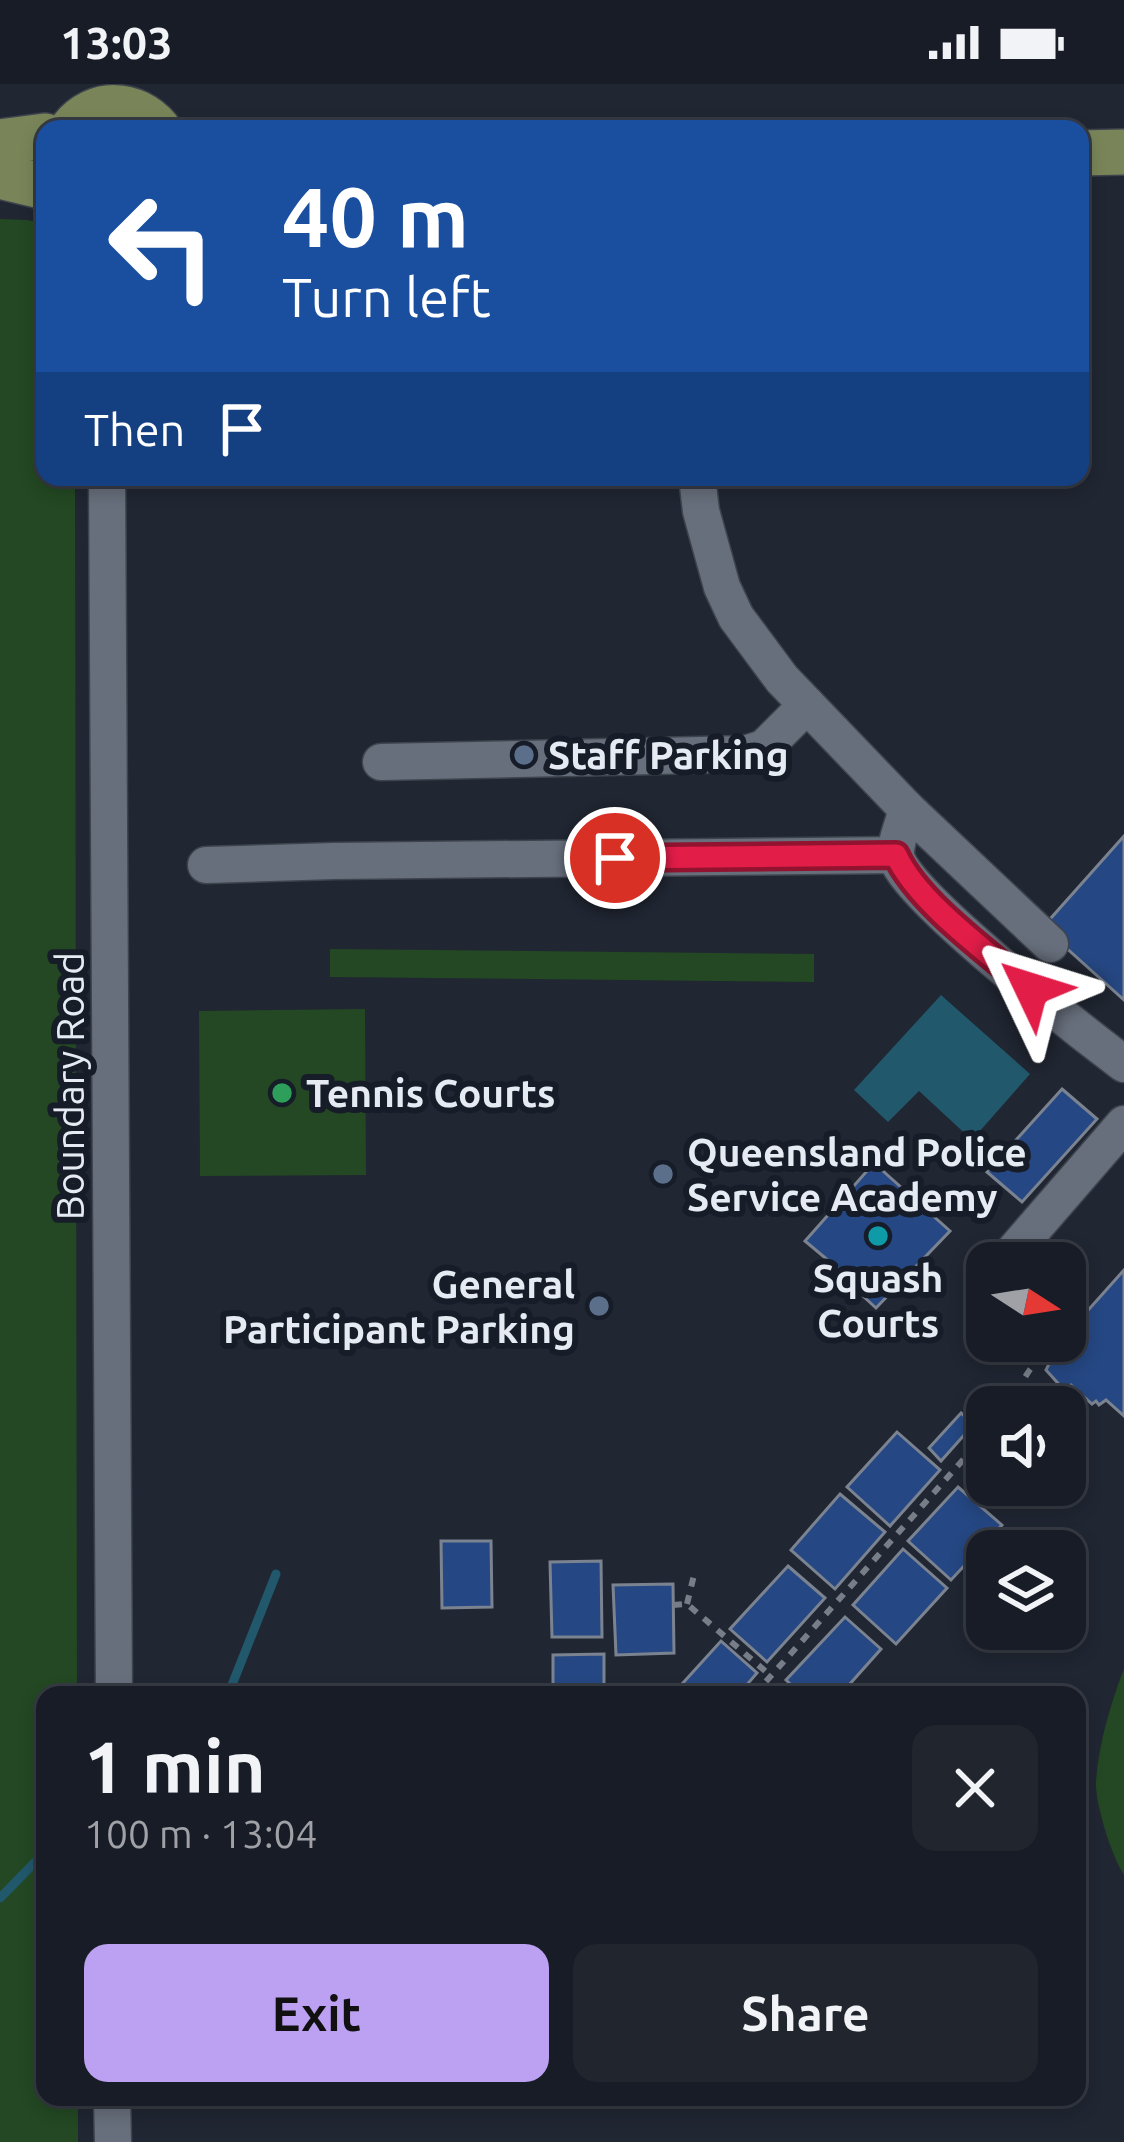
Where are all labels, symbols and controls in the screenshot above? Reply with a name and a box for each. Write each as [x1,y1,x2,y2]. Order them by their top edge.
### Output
text: 13:03 [60,17,173,68]
icon: left [84,168,240,324]
text: 40 m [282,169,469,263]
text: Turn left [282,267,491,327]
icon: arrive [209,396,275,462]
text: Then [84,404,185,455]
place label: Staff Parking [548,733,789,776]
marker: Staff Parking [511,742,537,768]
pin [564,807,666,909]
icon: arrive [582,825,648,891]
position arrow [968,926,1094,1052]
street label: Boundary Road [48,952,91,1220]
place label: Tennis Courts [306,1071,555,1114]
marker: Tennis Courts [269,1080,295,1106]
place label: Queensland Police Service Academy [687,1130,1027,1218]
marker: Queensland Police Service Academy [650,1161,676,1187]
marker: Squash Courts [865,1223,891,1249]
north arrow [966,1242,1086,1362]
map controls [966,1242,1086,1650]
place label: Squash Courts [813,1256,943,1344]
place label: General Participant Parking [223,1262,575,1350]
marker: General Participant Parking [586,1293,612,1319]
button: sound [966,1386,1086,1506]
button: layers [966,1530,1086,1650]
button: close [912,1725,1038,1851]
text: 1 min [84,1726,266,1807]
text: 100 m · 13:04 [84,1812,318,1855]
button: Exit [84,1944,549,2082]
button: Share [573,1944,1038,2082]

